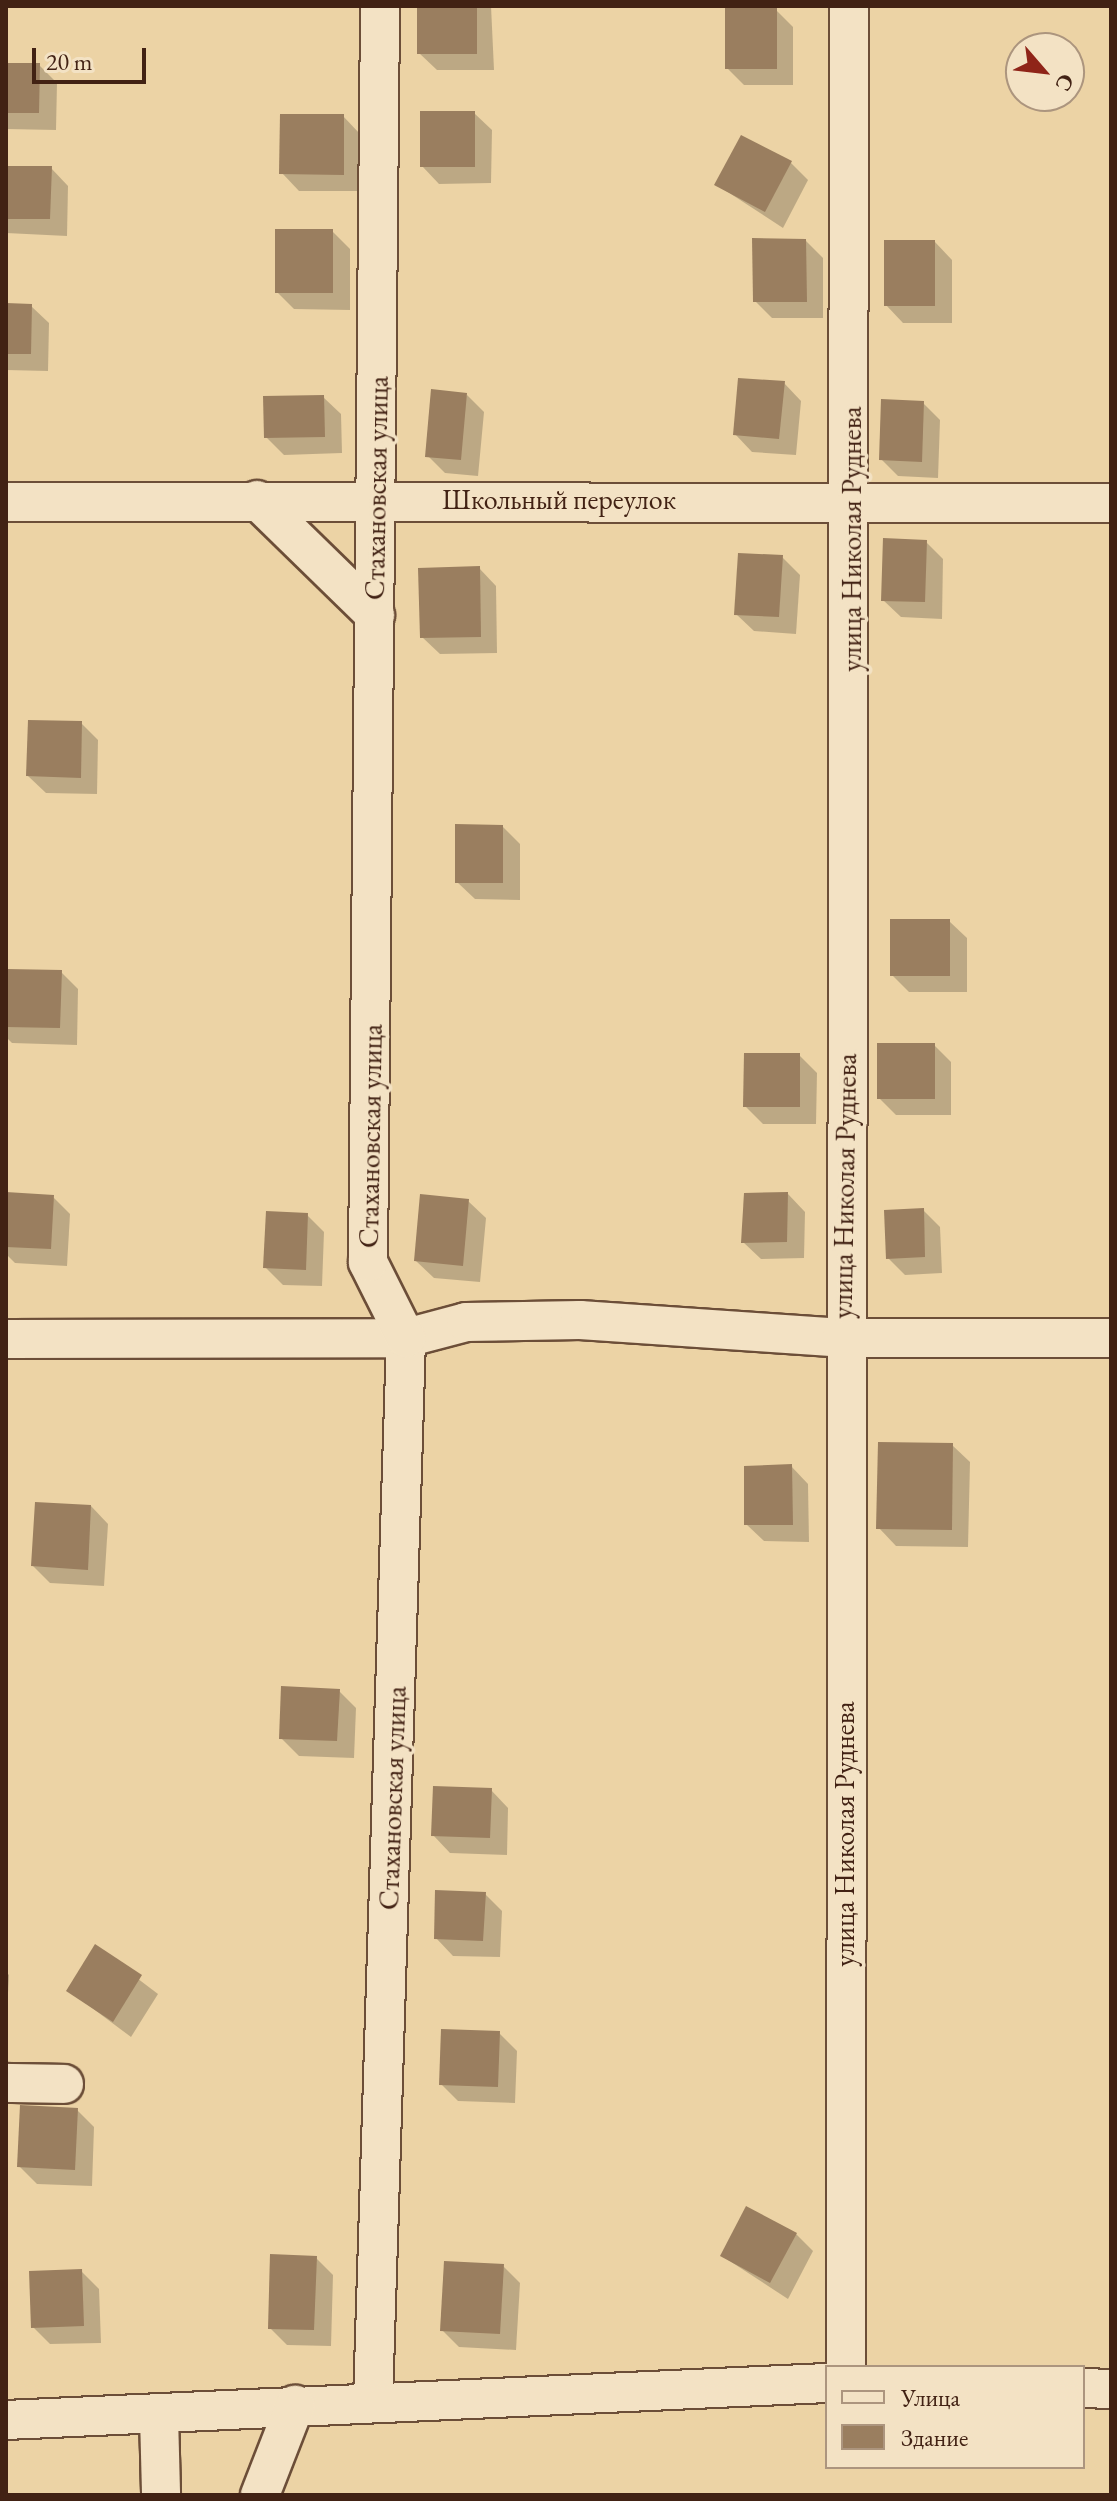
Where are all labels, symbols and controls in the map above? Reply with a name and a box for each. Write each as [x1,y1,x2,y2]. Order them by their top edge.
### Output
scale bar [36,32,150,82]
north arrow [1005,32,1085,112]
text: 20 m [46,46,93,77]
text: С [1048,69,1081,96]
street label: Стахановская улица [357,376,395,600]
street label: улица Николая Руднева [834,406,868,672]
street label: Школьный переулок [442,482,676,516]
street label: Стахановская улица [351,1024,389,1248]
street label: улица Николая Руднева [825,1053,863,1319]
street label: Стахановская улица [371,1685,413,1911]
street label: улица Николая Руднева [827,1701,861,1967]
legend [825,2365,1085,2469]
text: Улица [901,2382,960,2413]
text: Здание [901,2422,968,2453]

